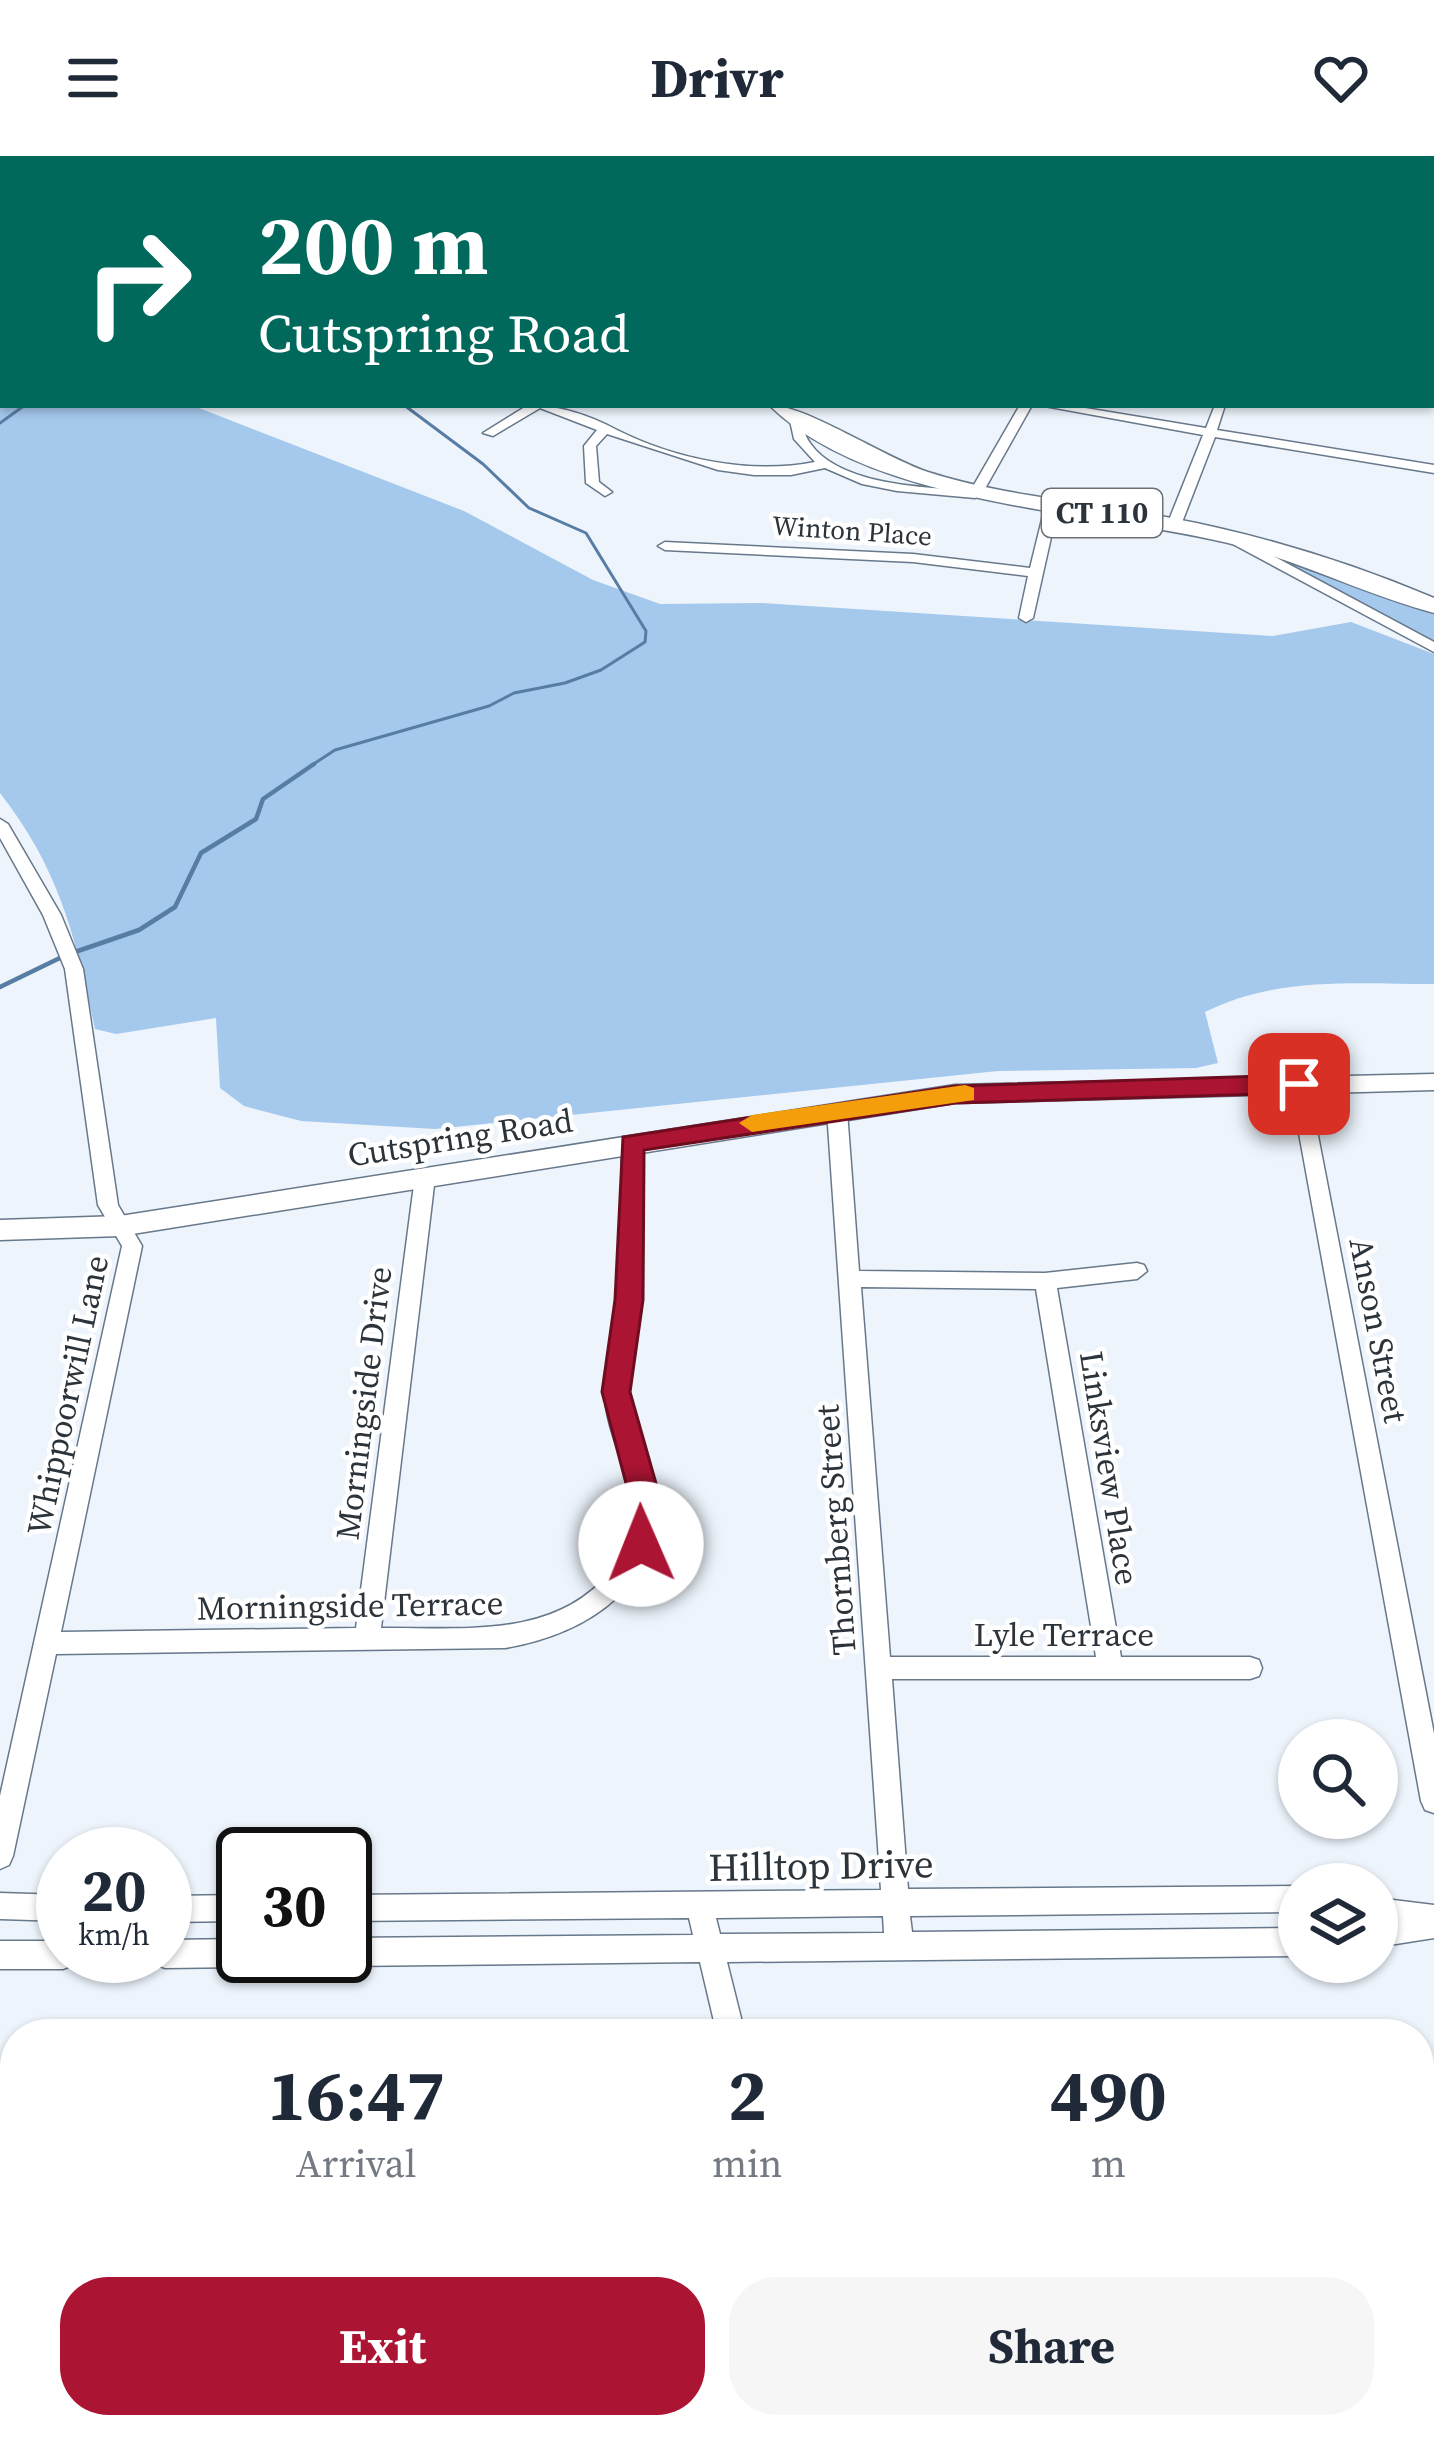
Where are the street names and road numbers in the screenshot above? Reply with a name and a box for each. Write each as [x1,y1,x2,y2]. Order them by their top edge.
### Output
road number: CT 110 [1042,489,1162,537]
street label: Winton Place [771,506,933,555]
street label: Cutspring Road [344,1097,576,1177]
street label: Anson Street [1339,1234,1419,1427]
street label: Whippoorwill Lane [16,1251,119,1539]
street label: Morningside Drive [324,1264,403,1542]
street label: Linksview Place [1069,1348,1150,1588]
street label: Thornberg Street [804,1403,867,1657]
street label: Morningside Terrace [196,1580,504,1631]
street label: Lyle Terrace [974,1612,1154,1657]
street label: Hilltop Drive [708,1837,934,1894]

